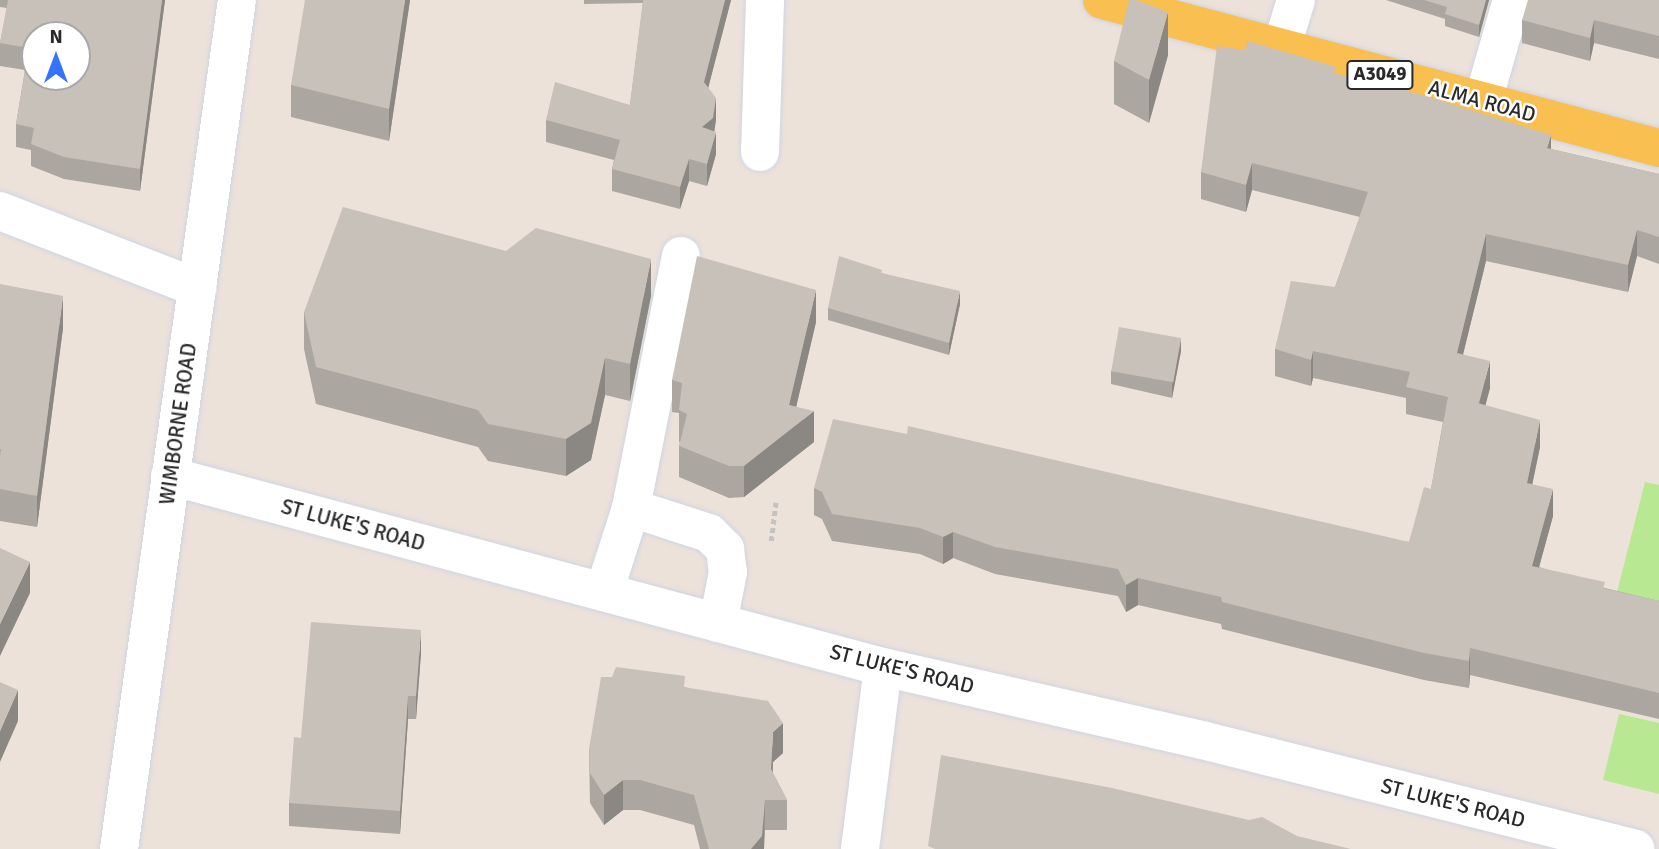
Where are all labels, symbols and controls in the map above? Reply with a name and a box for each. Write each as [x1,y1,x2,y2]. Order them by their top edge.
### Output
north arrow [21,21,91,91]
text: N [49,25,63,49]
road number: A3049 [1345,60,1415,90]
street label: ALMA ROAD [1425,75,1539,127]
street label: WIMBORNE ROAD [154,342,202,506]
street label: ST LUKE'S ROAD [278,494,428,556]
street label: ST LUKE'S ROAD [827,639,977,699]
street label: ST LUKE'S ROAD [1378,773,1528,833]

